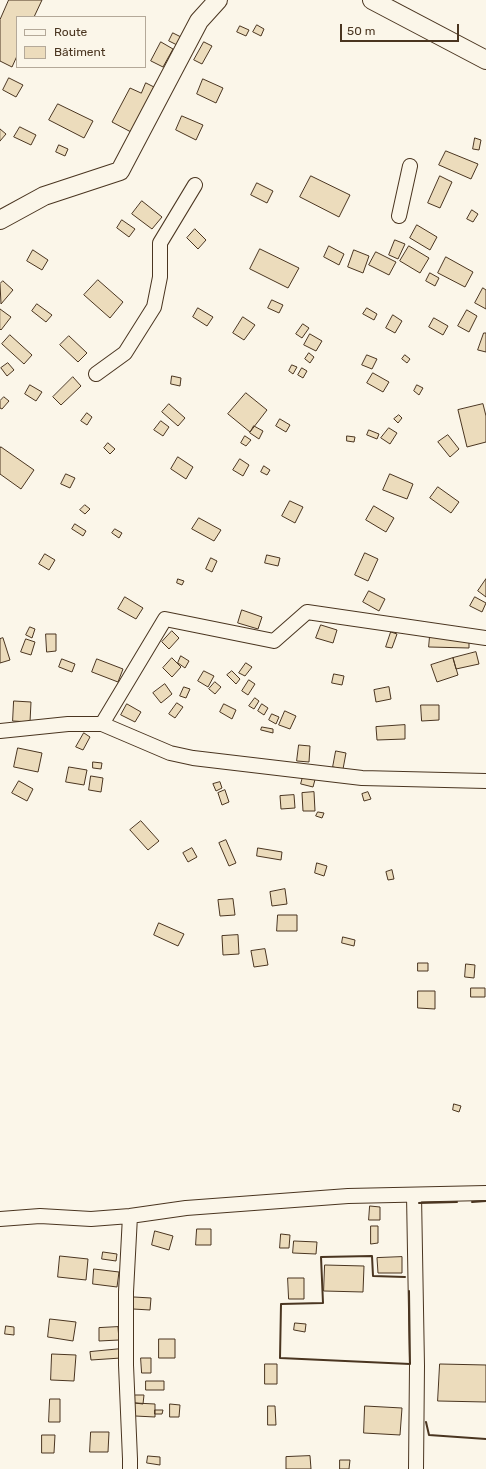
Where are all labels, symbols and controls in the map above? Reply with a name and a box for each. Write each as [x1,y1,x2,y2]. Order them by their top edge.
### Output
legend [16,16,146,68]
scale bar [342,16,461,42]
text: 50 m [347,24,375,38]
text: Route [54,25,87,39]
text: Bâtiment [54,45,105,59]

